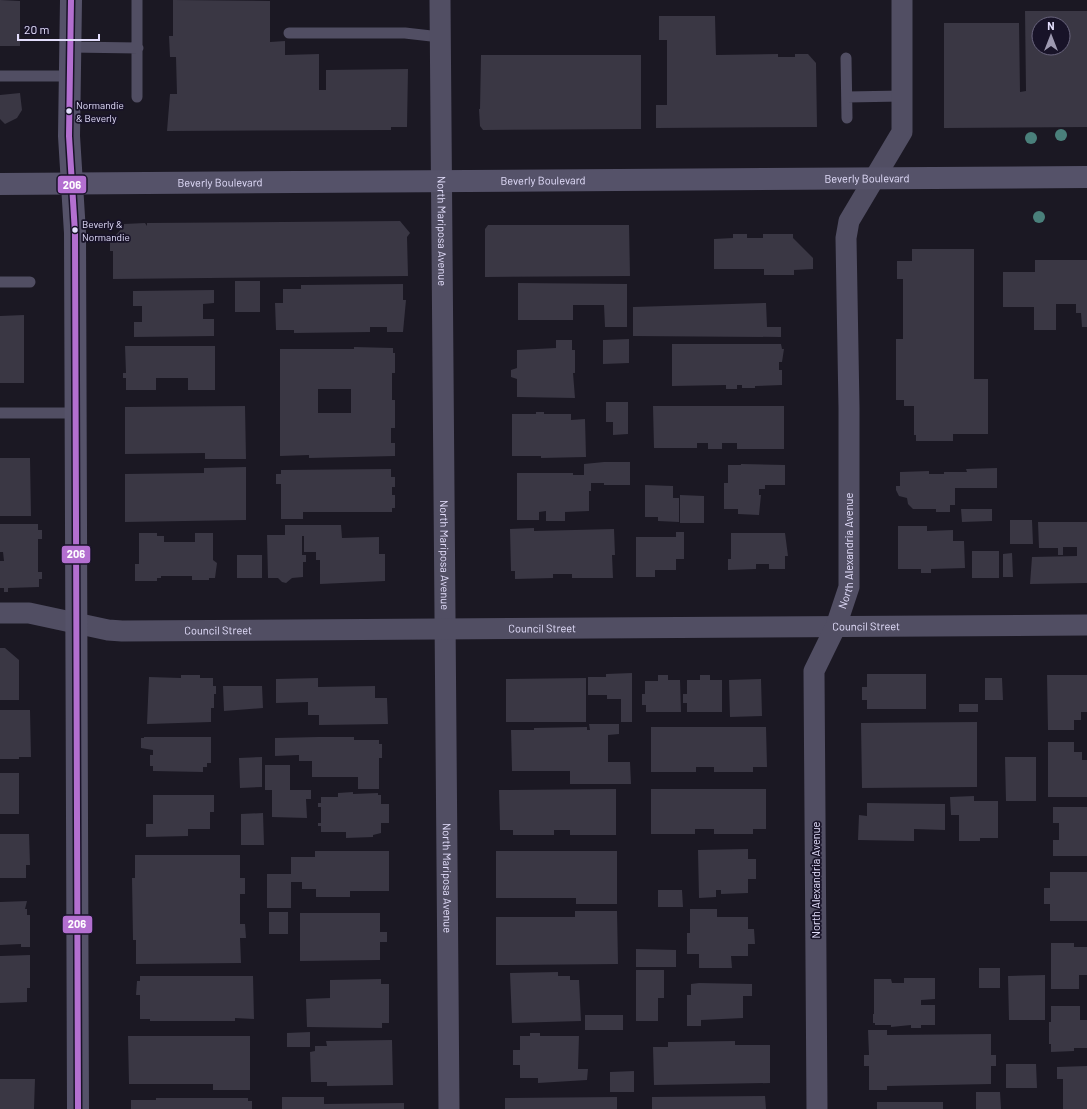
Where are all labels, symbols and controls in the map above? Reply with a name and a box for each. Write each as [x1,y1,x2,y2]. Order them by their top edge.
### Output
scale bar [18,16,99,42]
north arrow [1031,16,1071,56]
text: N [1047,19,1055,32]
text: 20 m [24,22,50,36]
place label: Normandie & Beverly [76,99,124,124]
marker: Normandie & Beverly [64,106,74,116]
street label: Beverly Boulevard [824,171,910,185]
street label: Beverly Boulevard [500,173,586,187]
line badge: 206 [57,175,87,194]
street label: Beverly Boulevard [177,175,263,189]
street label: North Mariposa Avenue [435,176,449,286]
text: 206 [63,178,81,191]
place label: Beverly & Normandie [82,218,130,243]
marker: Beverly & Normandie [70,225,80,235]
street label: North Alexandria Avenue [835,493,855,611]
street label: North Mariposa Avenue [438,500,452,610]
line badge: 206 [61,545,91,564]
text: 206 [67,547,85,560]
street label: Council Street [832,619,900,633]
street label: Council Street [508,621,576,635]
street label: Council Street [184,623,252,637]
street label: North Alexandria Avenue [809,821,822,938]
street label: North Mariposa Avenue [441,823,455,933]
line badge: 206 [62,915,93,934]
text: 206 [68,917,86,930]

